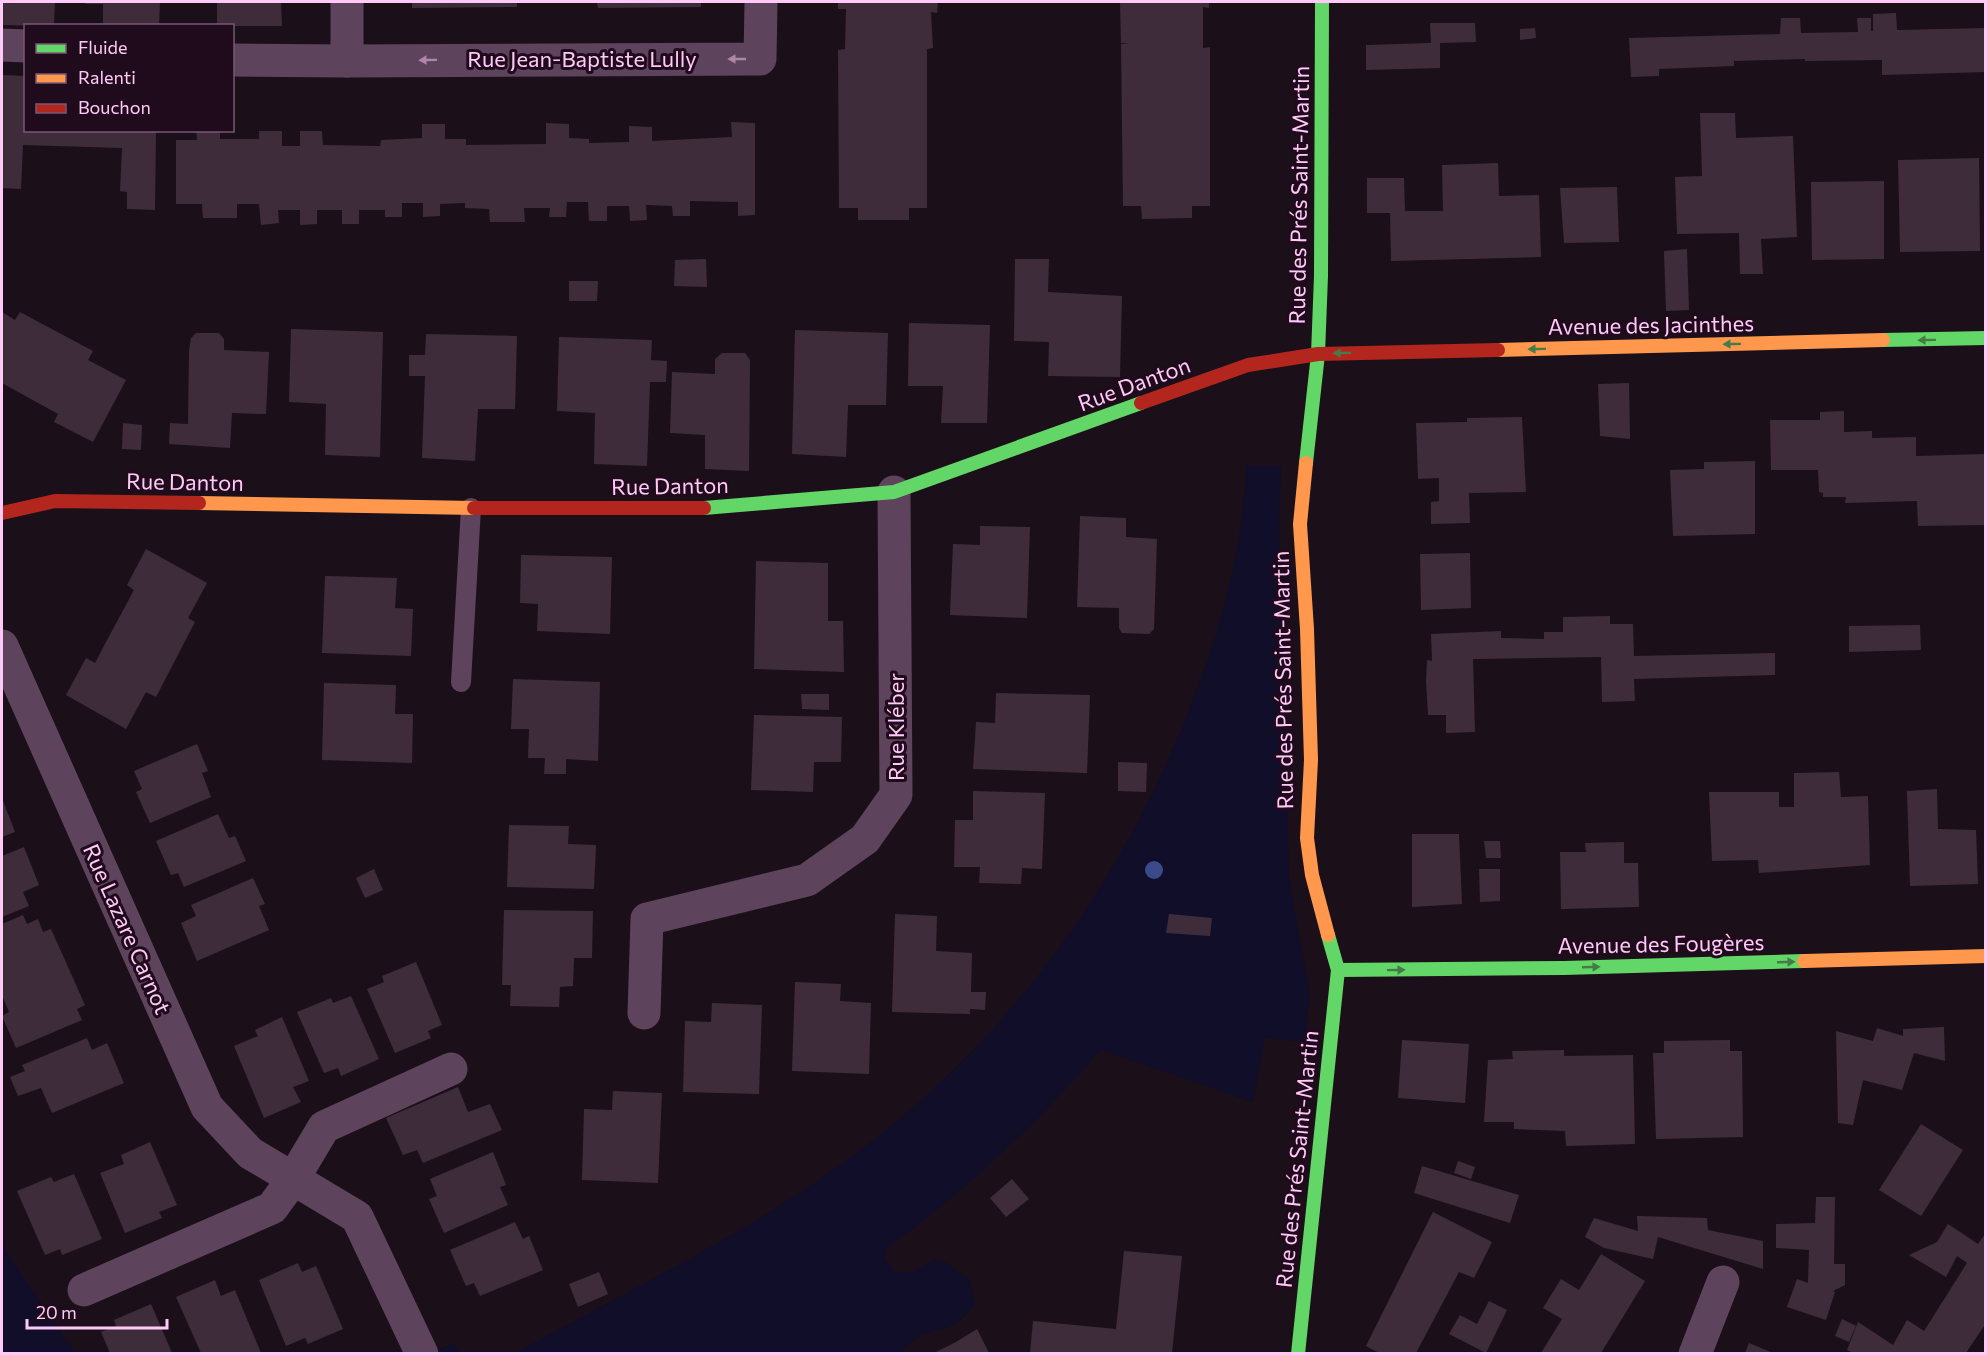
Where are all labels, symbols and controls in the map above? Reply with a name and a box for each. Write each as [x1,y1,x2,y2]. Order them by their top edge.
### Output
legend [24,24,234,132]
text: Fluide [78,36,127,58]
street label: Rue Jean-Baptiste Lully [467,45,697,72]
one-way arrow [728,54,747,64]
one-way arrow [419,55,438,65]
street label: Rue des Prés Saint-Martin [1283,65,1314,325]
text: Ralenti [78,66,136,88]
text: Bouchon [78,96,151,118]
street label: Avenue des Jacinthes [1548,309,1754,340]
one-way arrow [1918,335,1937,344]
one-way arrow [1723,339,1742,349]
one-way arrow [1528,344,1547,353]
one-way arrow [1333,349,1352,358]
street label: Rue Danton [1074,351,1194,416]
street label: Rue Danton [126,467,244,496]
street label: Rue Danton [611,471,729,500]
street label: Rue des Prés Saint-Martin [1267,550,1298,810]
street label: Rue Kléber [882,673,909,781]
street label: Rue Lazare Carnot [78,840,177,1018]
street label: Avenue des Fougères [1557,928,1765,959]
one-way arrow [1777,957,1796,966]
one-way arrow [1582,962,1601,972]
one-way arrow [1387,965,1406,975]
street label: Rue des Prés Saint-Martin [1270,1029,1323,1289]
scale bar [27,1292,166,1330]
text: 20 m [36,1301,77,1323]

